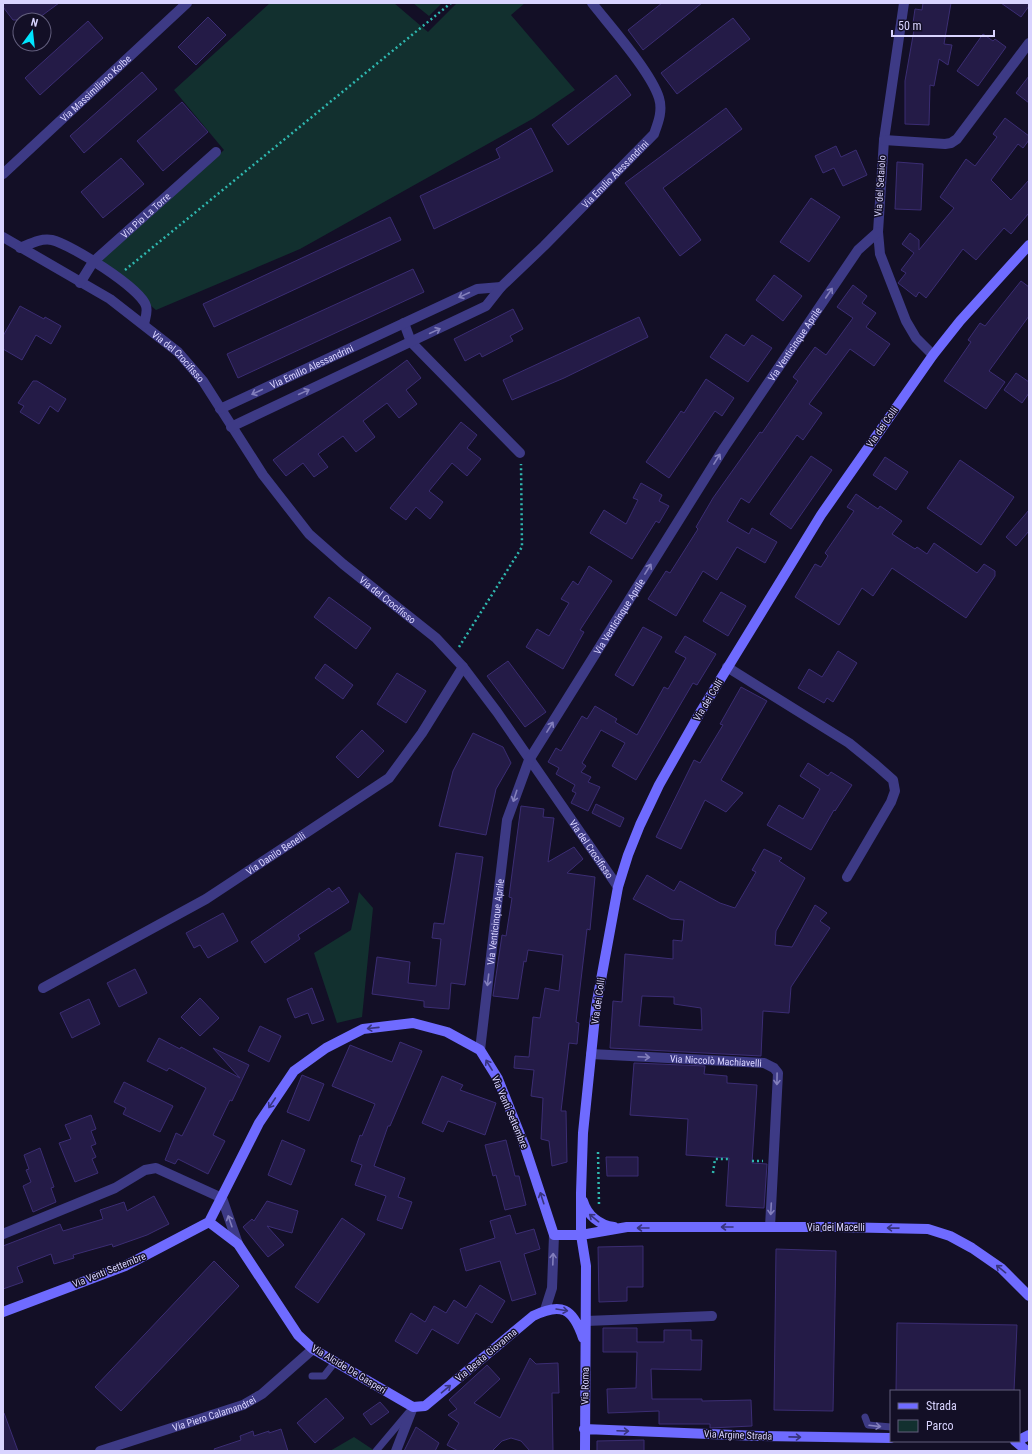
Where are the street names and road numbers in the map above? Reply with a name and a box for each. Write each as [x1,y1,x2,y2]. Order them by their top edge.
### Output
street label: Via Massimiliano Kolbe [58,53,133,124]
street label: Via Emilio Alessandrini [579,138,651,210]
street label: Via del Setaiolo [872,155,888,217]
street label: Via Pio La Torre [119,190,173,240]
street label: Via Venticinque Aprile [765,305,823,383]
street label: Via del Crocifisso [150,328,207,384]
street label: Via Emilio Alessandrini [268,342,355,390]
street label: Via dei Colli [864,405,900,449]
street label: Via del Crocifisso [357,574,418,625]
street label: Via Venticinque Aprile [591,576,647,656]
street label: Via dei Colli [691,677,725,723]
street label: Via del Crocifisso [567,817,616,880]
street label: Via Danilo Benelli [244,829,307,877]
street label: Via Venticinque Aprile [485,878,506,966]
street label: Via dei Colli [589,977,607,1025]
street label: Via Niccolò Machiavelli [670,1053,762,1068]
street label: Via Venti Settembre [490,1074,530,1150]
street label: Via dei Macelli [807,1222,865,1233]
street label: Via Venti Settembre [71,1250,148,1290]
street label: Via Beata Giovanna [453,1326,519,1384]
street label: Via Alcide De Gasperi [310,1342,388,1396]
street label: Via Roma [579,1367,591,1405]
street label: Via Piero Calamandrei [171,1393,257,1433]
street label: Via Argine Strada [704,1428,773,1442]

